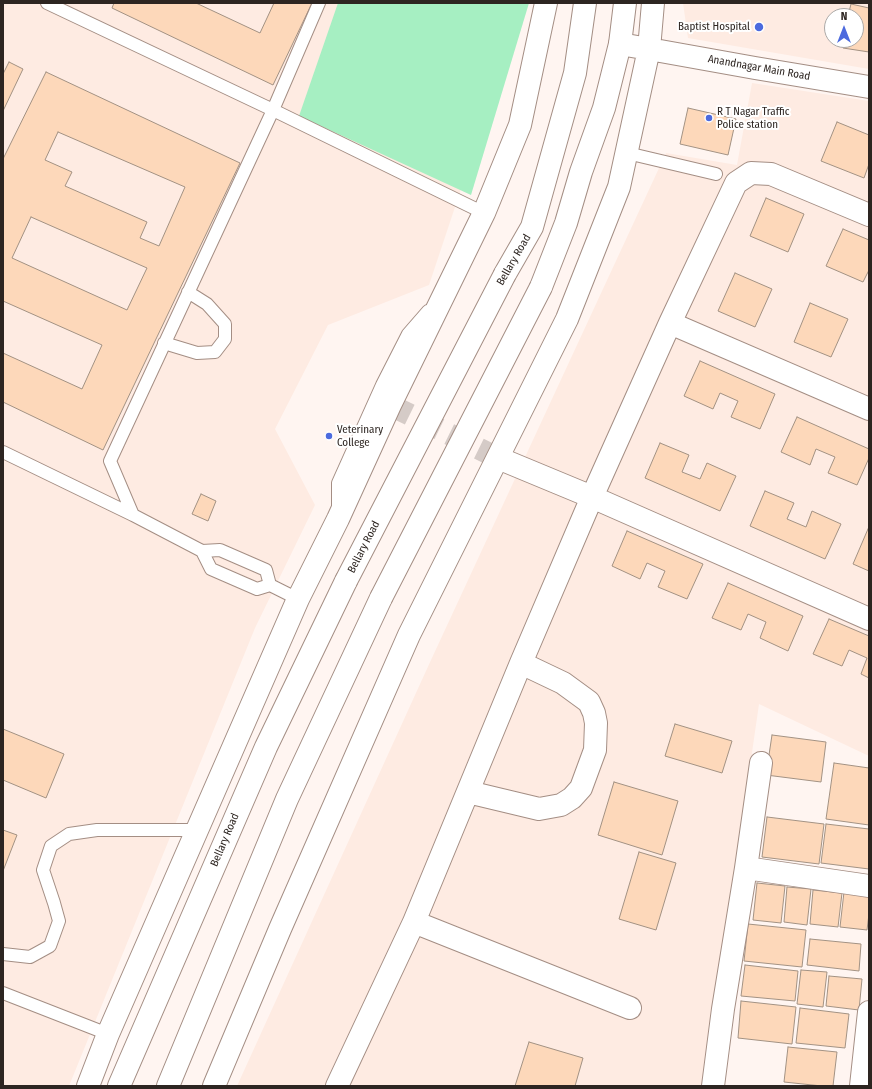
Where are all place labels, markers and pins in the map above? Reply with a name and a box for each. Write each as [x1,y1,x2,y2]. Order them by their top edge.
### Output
place label: Baptist Hospital [678,20,750,34]
marker: Baptist Hospital [753,21,765,33]
place label: R T Nagar Traffic Police station [717,105,789,131]
marker: R T Nagar Traffic Police station [704,113,714,123]
place label: Veterinary College [337,423,383,449]
marker: Veterinary College [324,431,334,441]

